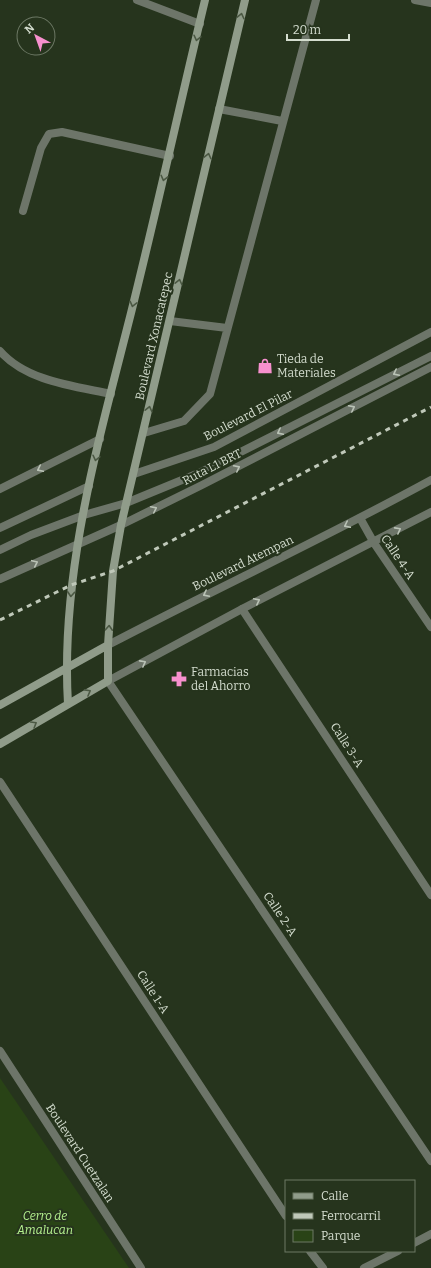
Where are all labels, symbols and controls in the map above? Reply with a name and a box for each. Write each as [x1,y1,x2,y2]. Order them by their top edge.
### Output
one-way arrow [236,12,245,19]
north arrow [16,16,56,56]
scale bar [287,16,349,42]
text: N [22,21,38,37]
text: 20 m [293,23,322,37]
one-way arrow [193,35,201,41]
one-way arrow [203,153,212,160]
one-way arrow [161,175,169,182]
street label: Boulevard Xonacatepec [132,271,176,401]
one-way arrow [174,279,182,286]
one-way arrow [129,301,138,308]
place label: Tieda de Materiales [277,352,336,380]
shop icon: Tieda de Materiales [256,357,274,375]
one-way arrow [393,368,400,376]
street label: Boulevard El Pilar [201,386,295,443]
one-way arrow [348,405,355,413]
one-way arrow [144,406,153,413]
one-way arrow [277,427,284,435]
street label: Ruta L1 BRT [180,446,244,488]
one-way arrow [92,455,100,461]
one-way arrow [37,464,44,472]
one-way arrow [232,465,240,472]
one-way arrow [150,506,157,514]
one-way arrow [344,520,352,528]
one-way arrow [394,527,401,534]
street label: Boulevard Atempan [190,532,296,594]
street label: Calle 4-A [378,532,418,582]
one-way arrow [32,559,39,567]
one-way arrow [202,590,210,597]
one-way arrow [66,591,75,597]
one-way arrow [253,598,261,606]
one-way arrow [105,625,114,631]
one-way arrow [139,660,146,667]
place label: Farmacias del Ahorro [191,665,250,693]
pharmacy icon: Farmacias del Ahorro [170,670,188,688]
one-way arrow [84,690,92,697]
street label: Calle 3-A [327,720,367,770]
one-way arrow [30,722,37,729]
street label: Calle 2-A [260,889,300,939]
street label: Calle 1-A [134,968,172,1017]
street label: Boulevard Cuetzalan [43,1101,117,1205]
legend [285,1180,415,1252]
text: Calle [321,1189,349,1203]
park label: Cerro de Amalucan [16,1209,73,1237]
text: Ferrocarril [321,1209,381,1223]
text: Parque [321,1229,360,1243]

